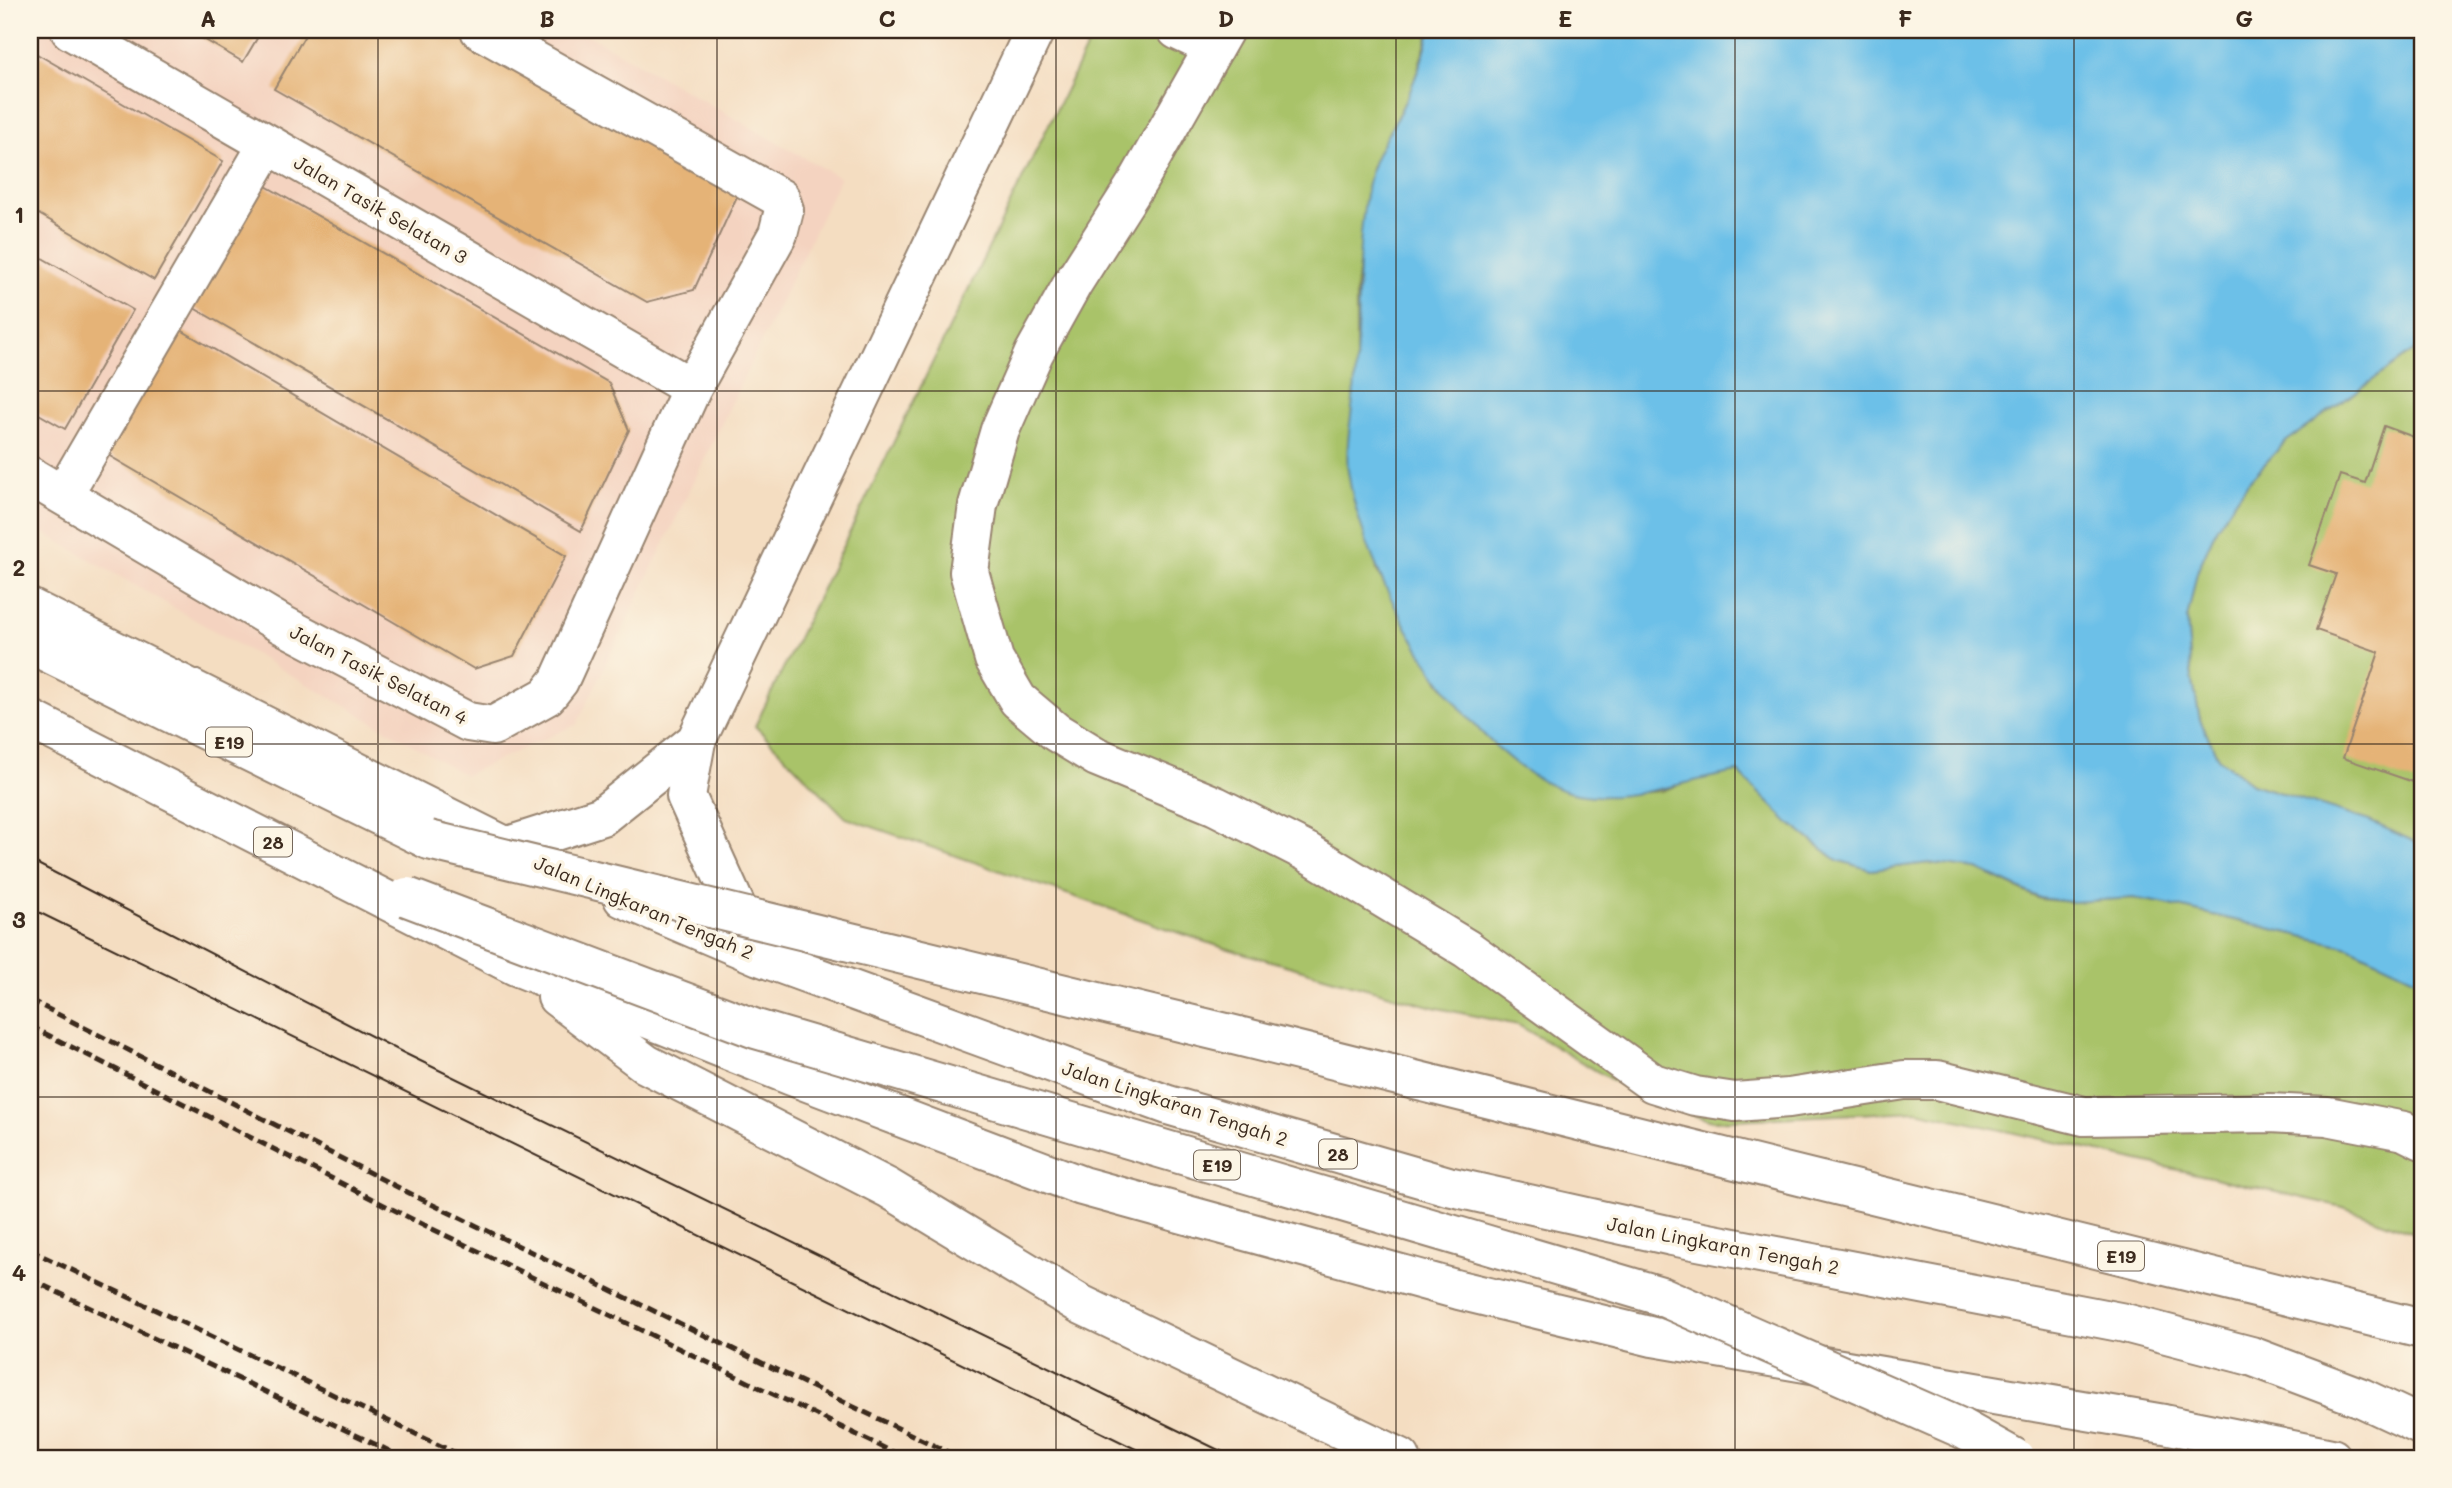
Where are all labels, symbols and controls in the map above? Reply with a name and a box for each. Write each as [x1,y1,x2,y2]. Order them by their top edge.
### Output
text: A [200,3,216,33]
text: B [539,3,555,33]
text: C [878,3,896,33]
text: D [1218,3,1234,33]
text: E [1558,3,1572,33]
text: F [1898,3,1912,33]
text: G [2235,3,2253,33]
street label: Jalan Tasik Selatan 3 [290,149,472,269]
text: 1 [14,199,24,229]
text: 2 [13,552,25,582]
street label: Jalan Tasik Selatan 4 [286,618,472,730]
road number: E19 [206,728,252,756]
road number: 28 [254,828,292,856]
street label: Jalan Lingkaran Tengah 2 [531,849,757,965]
text: 3 [12,904,26,934]
street label: Jalan Lingkaran Tengah 2 [1059,1055,1291,1151]
road number: 28 [1319,1140,1357,1168]
road number: E19 [1194,1150,1240,1180]
street label: Jalan Lingkaran Tengah 2 [1605,1210,1841,1280]
road number: E19 [2098,1241,2144,1270]
text: 4 [12,1257,26,1287]

